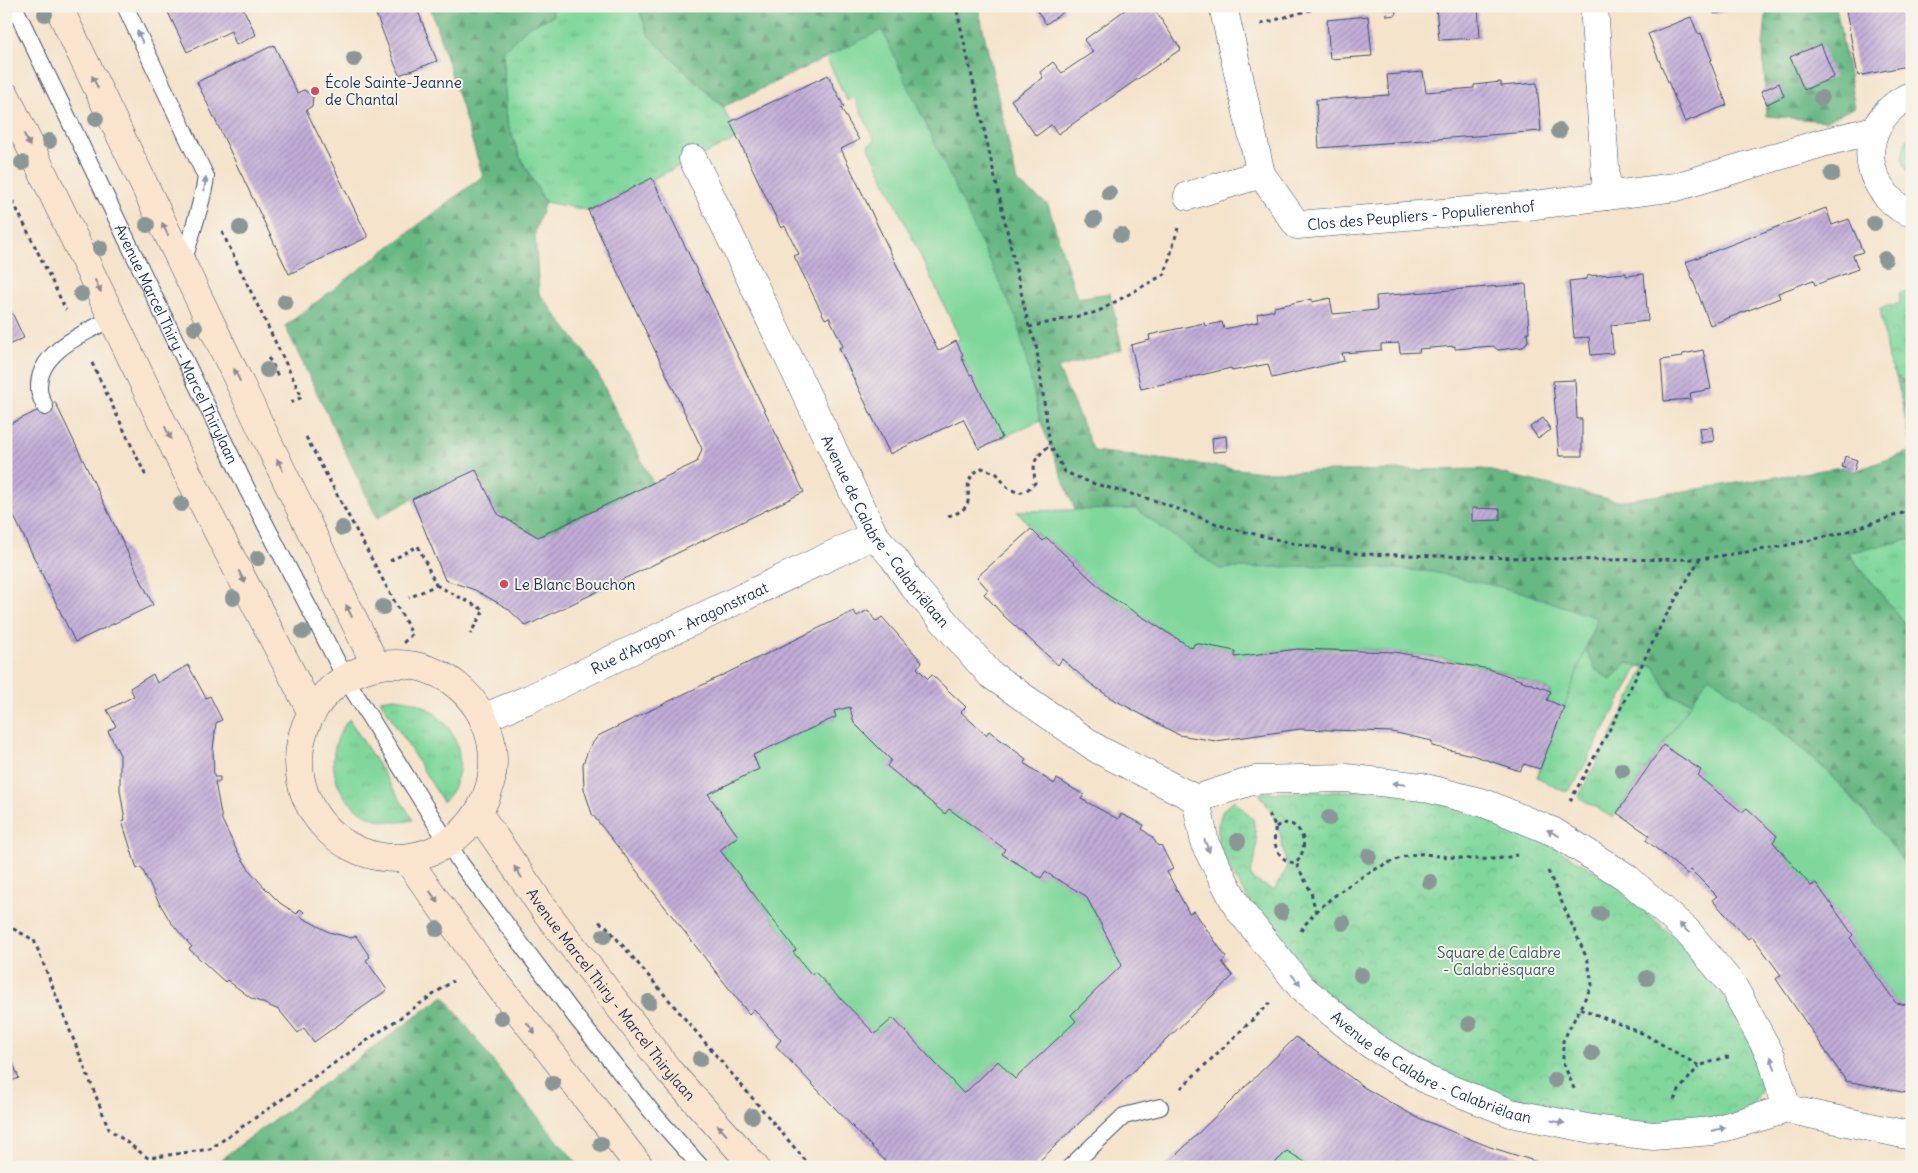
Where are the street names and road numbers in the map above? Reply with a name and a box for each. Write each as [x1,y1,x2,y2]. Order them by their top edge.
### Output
street label: Clos des Peupliers - Populierenhof [1306,195,1537,234]
street label: Avenue Marcel Thiry - Marcel Thirylaan [111,221,243,467]
street label: Avenue de Calabre - Calabriëlaan [818,432,954,631]
street label: Rue d'Aragon - Aragonstraat [588,577,771,678]
street label: Avenue Marcel Thiry - Marcel Thirylaan [523,884,700,1104]
street label: Avenue de Calabre - Calabriëlaan [1328,1007,1533,1126]

